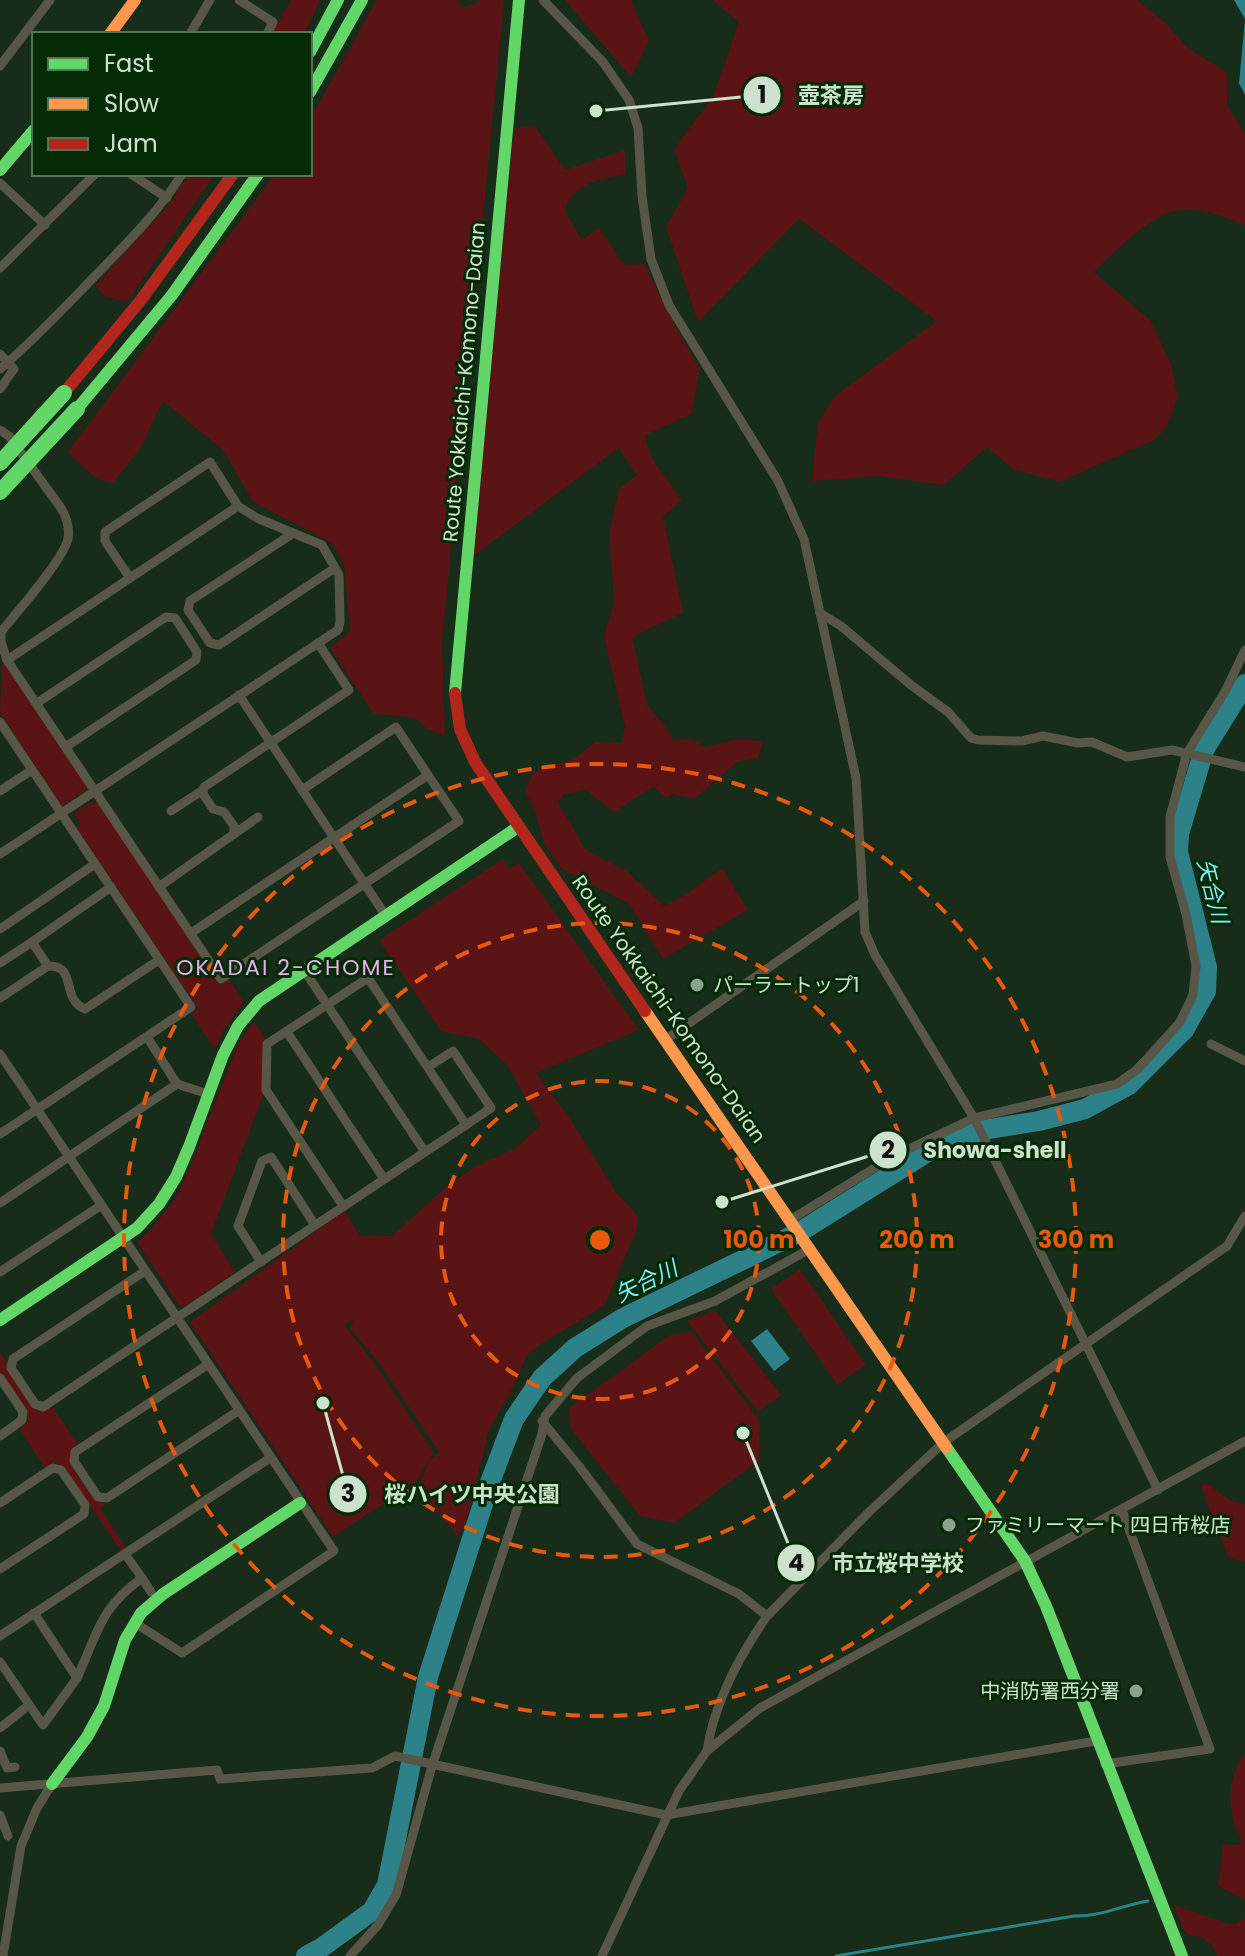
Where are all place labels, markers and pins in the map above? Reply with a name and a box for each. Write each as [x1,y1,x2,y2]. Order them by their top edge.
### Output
callout: 壺茶房 [742,72,880,118]
place label: パーラートップ1 [713,971,859,999]
marker: パーラートップ1 [688,976,706,994]
callout: Showa-shell [868,1127,1082,1173]
centre of rings [586,1226,614,1254]
callout: 桜ハイツ中央公園 [328,1471,576,1517]
place label: ファミリーマート 四日市桜店 [965,1511,1230,1539]
marker: ファミリーマート 四日市桜店 [940,1516,958,1534]
callout: 市立桜中学校 [776,1540,980,1586]
place label: 中消防署西分署 [980,1677,1120,1705]
marker: 中消防署西分署 [1127,1682,1145,1700]

